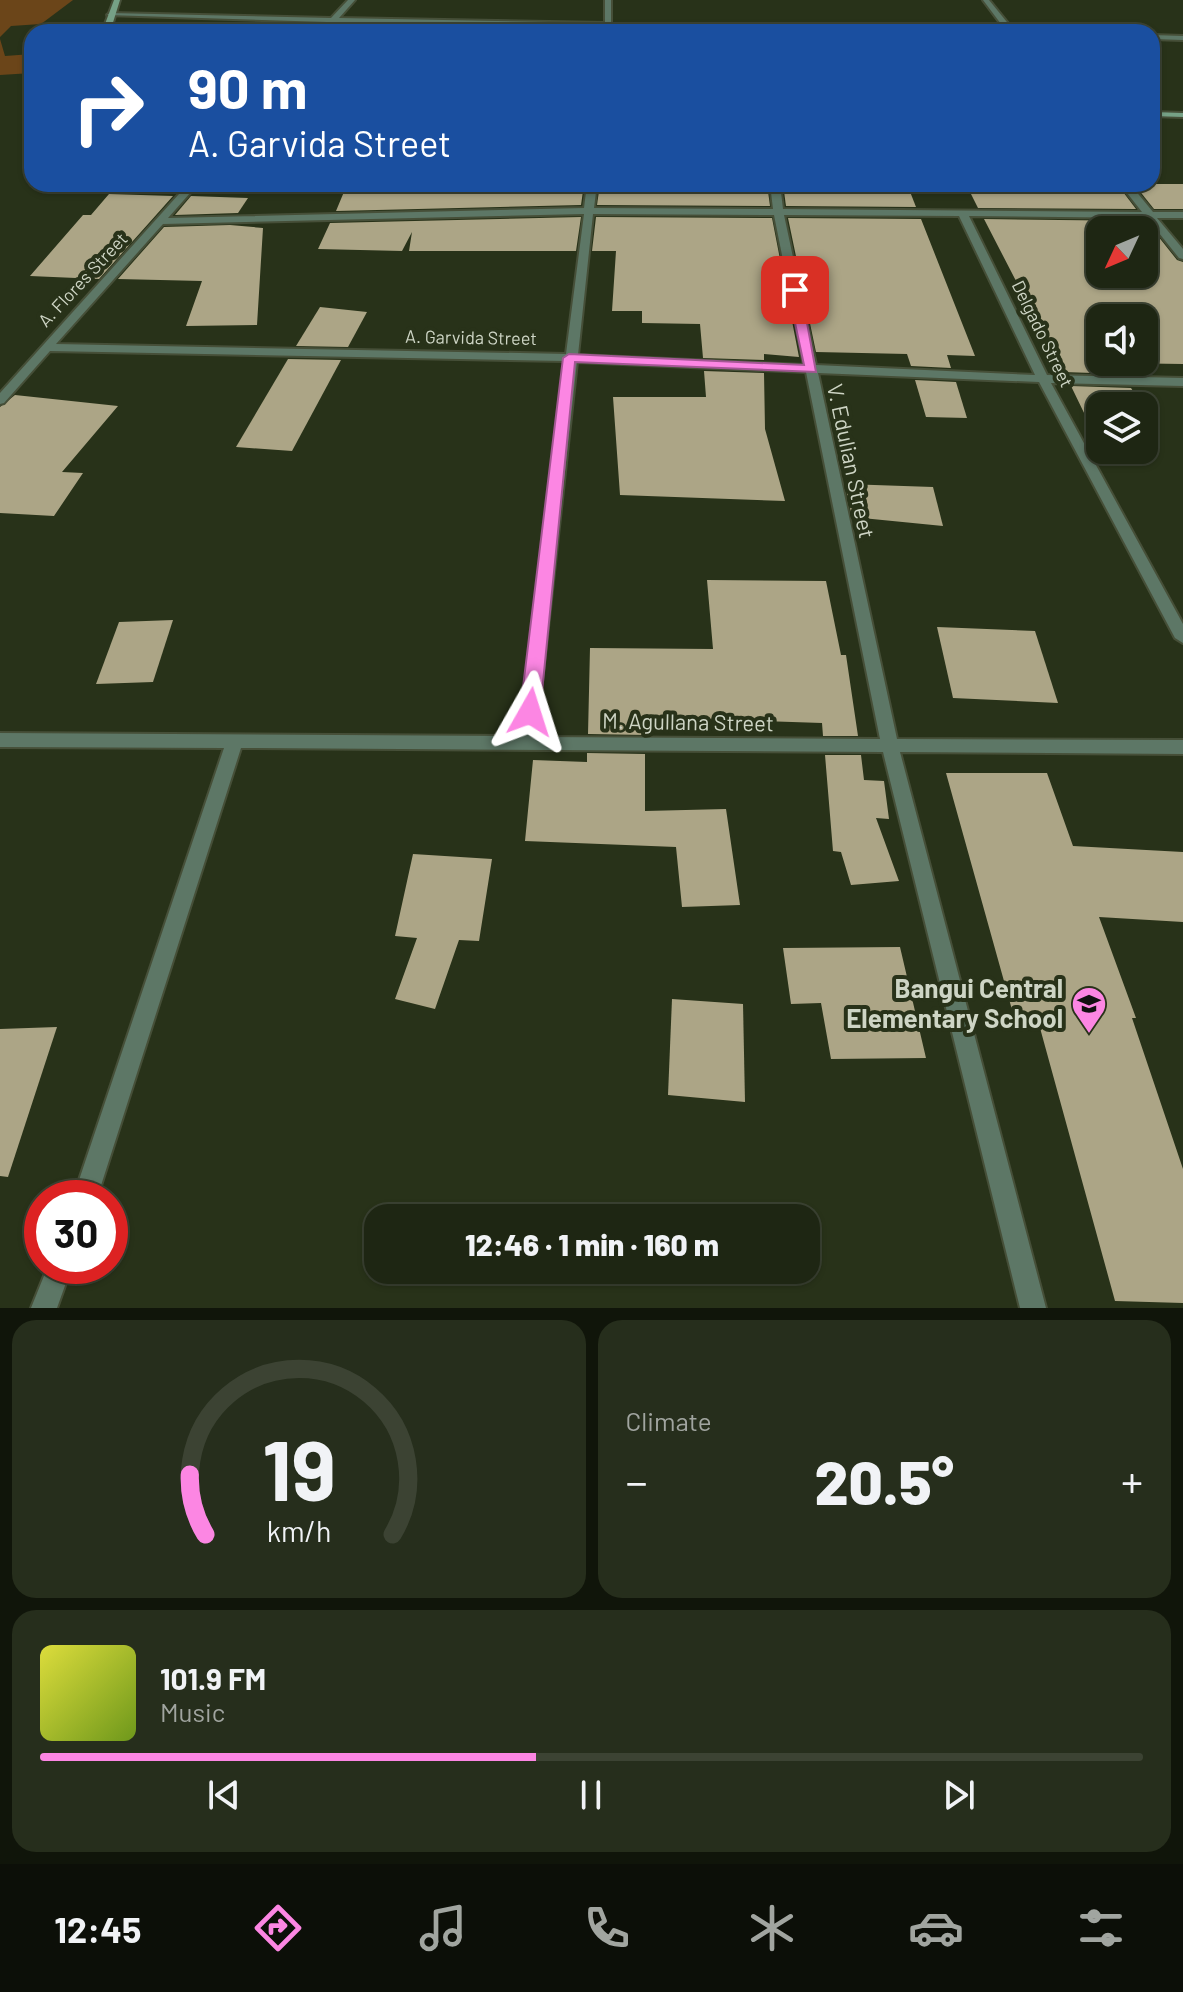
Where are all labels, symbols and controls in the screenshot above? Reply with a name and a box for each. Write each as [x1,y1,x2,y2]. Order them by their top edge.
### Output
text: 90 m [188,53,308,120]
icon: right [56,56,160,160]
text: A. Garvida Street [188,121,451,164]
north arrow [1086,216,1158,288]
map controls [1086,216,1158,464]
street label: A. Flores Street [33,228,132,331]
pin [761,256,829,324]
icon: arrive [773,268,817,312]
street label: Delgado Street [1008,277,1078,391]
button: sound [1086,304,1158,376]
street label: A. Garvida Street [405,325,537,349]
street label: V. Edulian Street [823,381,881,541]
button: layers [1086,392,1158,464]
position arrow [488,670,572,754]
street label: M. Agullana Street [602,707,774,735]
place label: Bangui Central Elementary School [846,972,1063,1033]
school or university icon: Bangui Central Elementary School [1070,985,1108,1035]
speed limit sign: 30 [24,1180,128,1284]
text: 12:46 · 1 min · 160 m [465,1226,719,1262]
text: Climate [626,1405,712,1436]
text: 19 [262,1418,336,1518]
text: 20.5° [814,1445,954,1517]
text: − [626,1454,648,1507]
text: + [1121,1454,1143,1507]
text: km/h [266,1513,331,1548]
text: 101.9 FM [160,1660,266,1696]
text: Music [160,1696,225,1727]
icon: previous [202,1773,246,1817]
icon: pause [569,1773,613,1817]
icon: next [937,1773,981,1817]
icon: directions [250,1900,306,1956]
icon: music [415,1900,471,1956]
icon: phone [579,1900,635,1956]
icon: climate [744,1900,800,1956]
icon: car [908,1900,964,1956]
icon: filters [1073,1900,1129,1956]
text: 12:45 [54,1907,141,1950]

